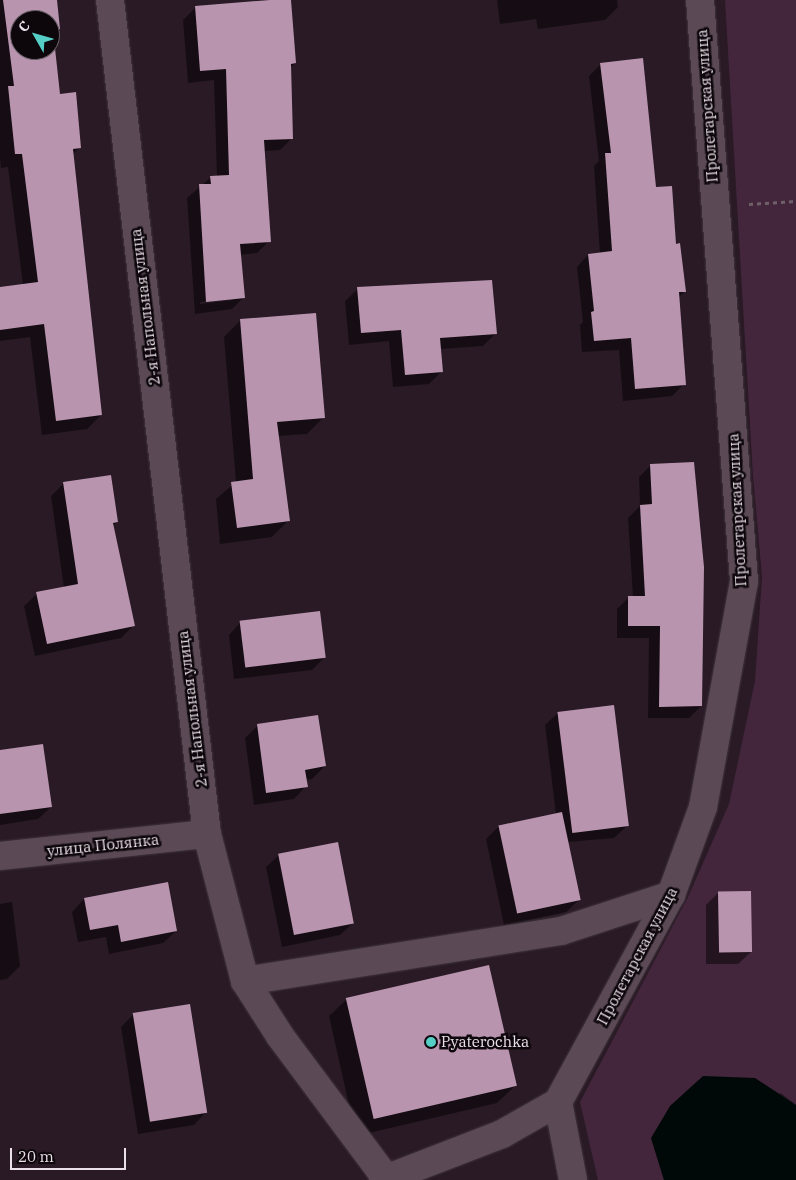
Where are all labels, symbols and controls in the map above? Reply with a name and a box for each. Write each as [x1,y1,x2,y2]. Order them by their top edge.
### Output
north arrow [10,10,60,60]
text: С [14,17,34,36]
street label: Пролетарская улица [693,29,721,183]
street label: 2-я Напольная улица [126,228,164,386]
street label: Пролетарская улица [724,433,750,587]
street label: 2-я Напольная улица [173,630,211,788]
street label: улица Полянка [46,830,160,860]
street label: Пролетарская улица [593,884,681,1028]
place label: Pyaterochka [441,1033,529,1051]
marker: Pyaterochka [425,1036,437,1048]
scale bar [12,1138,129,1170]
text: 20 m [18,1147,54,1166]

